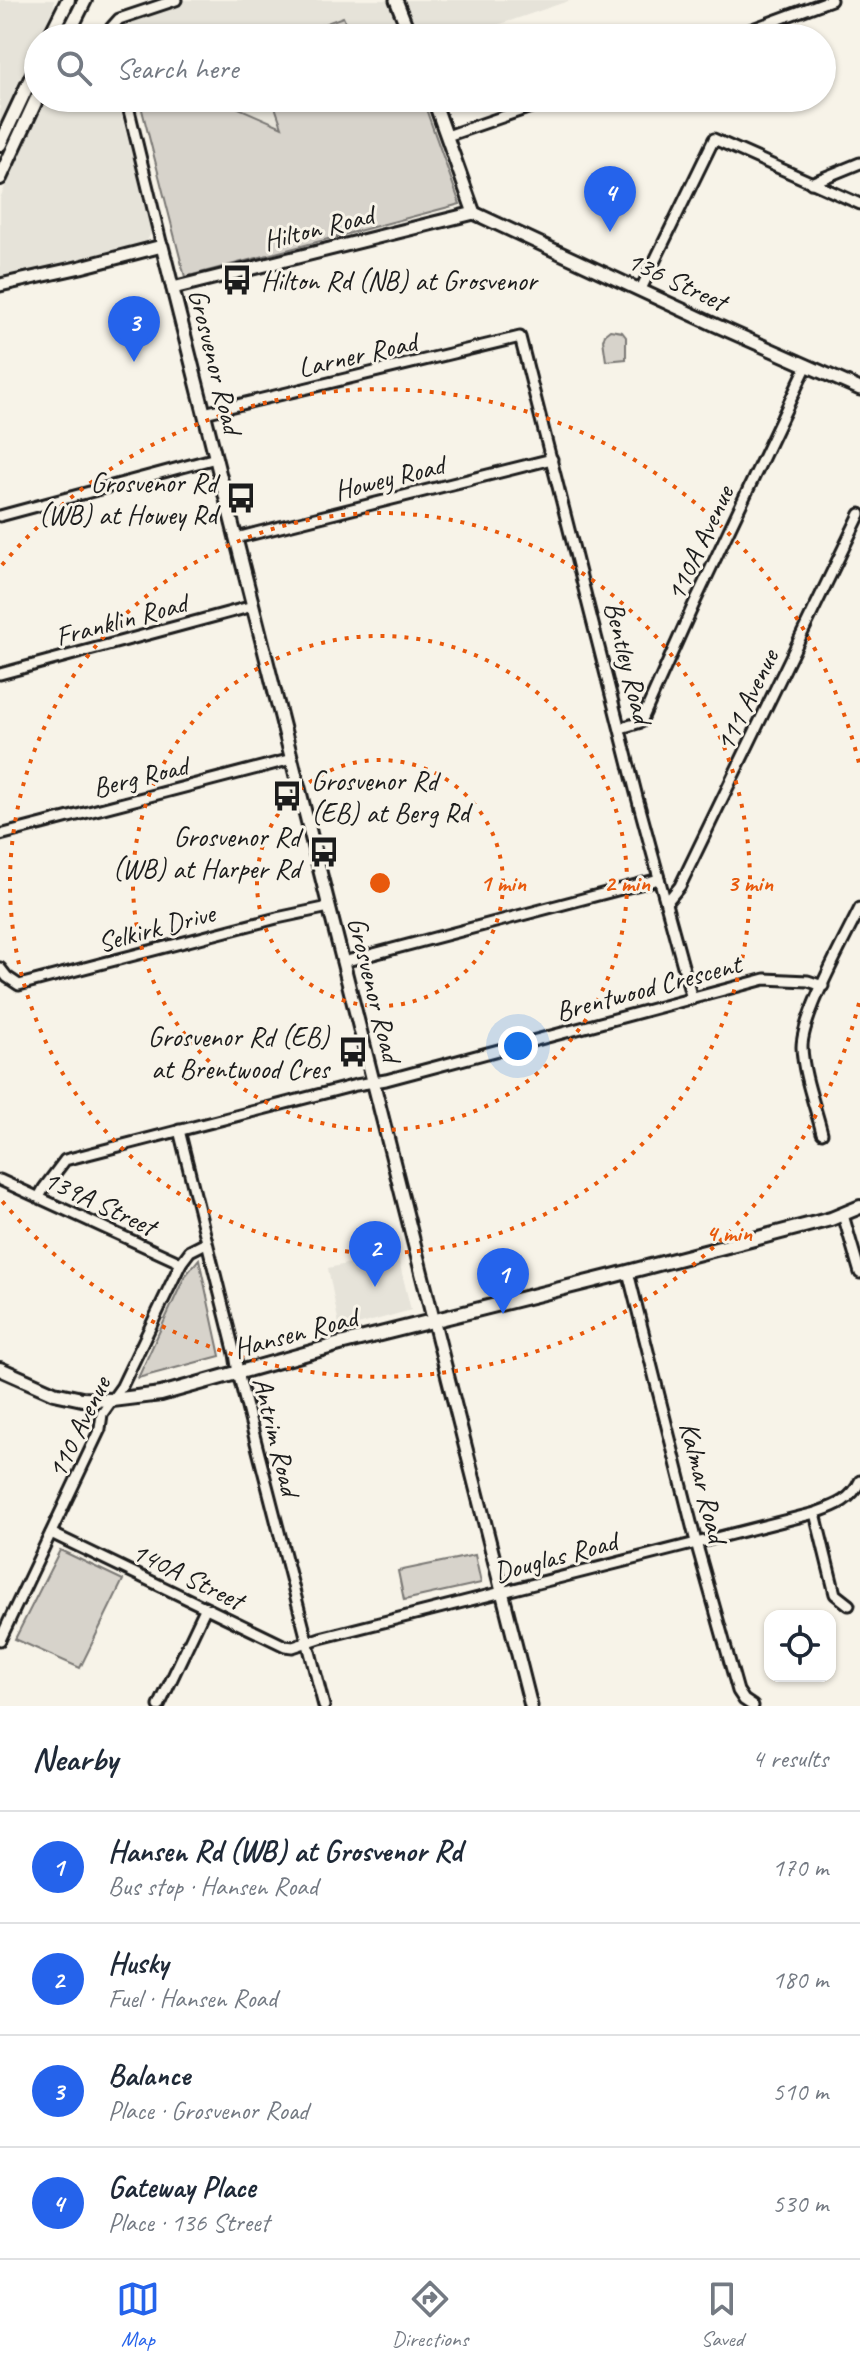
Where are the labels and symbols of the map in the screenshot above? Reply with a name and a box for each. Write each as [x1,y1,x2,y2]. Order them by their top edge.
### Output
pin: 4 [584,166,636,232]
street label: Hilton Road [259,196,381,258]
street label: 136 Street [622,242,735,320]
bus stop icon: Hilton Rd (NB) at Grosvenor [220,263,254,297]
place label: Hilton Rd (NB) at Grosvenor [261,263,539,298]
street label: Grosvenor Road [181,285,251,441]
pin: 3 [108,296,160,362]
street label: Larner Road [294,323,424,385]
street label: Howey Road [330,446,452,508]
place label: Grosvenor Rd (WB) at Howey Rd [38,465,221,532]
street label: 110A Avenue [658,478,742,606]
bus stop icon: Grosvenor Rd (WB) at Howey Rd [224,481,258,515]
street label: Franklin Road [52,584,195,654]
street label: Bentley Road [597,598,661,730]
street label: 111 Avenue [707,642,787,757]
street label: Berg Road [89,747,195,805]
place label: Grosvenor Rd (EB) at Berg Rd [311,763,473,830]
bus stop icon: Grosvenor Rd (EB) at Berg Rd [270,779,304,813]
place label: Grosvenor Rd (WB) at Harper Rd [113,819,304,886]
bus stop icon: Grosvenor Rd (WB) at Harper Rd [307,835,341,869]
text: 1 min [480,868,527,898]
text: 2 min [604,868,651,898]
text: 3 min [727,868,774,898]
centre of rings [366,869,394,897]
street label: Selkirk Drive [94,895,220,960]
street label: Grosvenor Road [340,913,410,1069]
street label: Brentwood Crescent [552,945,747,1029]
place label: Grosvenor Rd (EB) at Brentwood Cres [148,1019,331,1086]
your location [498,1026,538,1066]
bus stop icon: Grosvenor Rd (EB) at Brentwood Cres [336,1035,370,1069]
street label: 139A Street [38,1161,165,1245]
text: 4 min [706,1218,753,1248]
pin: 2 [349,1221,401,1287]
pin: 1 [477,1248,529,1314]
street label: Hansen Road [229,1298,365,1366]
street label: 110 Avenue [39,1369,119,1484]
street label: Antrim Road [245,1373,309,1503]
street label: Kalmar Road [672,1418,736,1550]
street label: Douglas Road [490,1522,624,1590]
street label: 140A Street [126,1534,253,1619]

